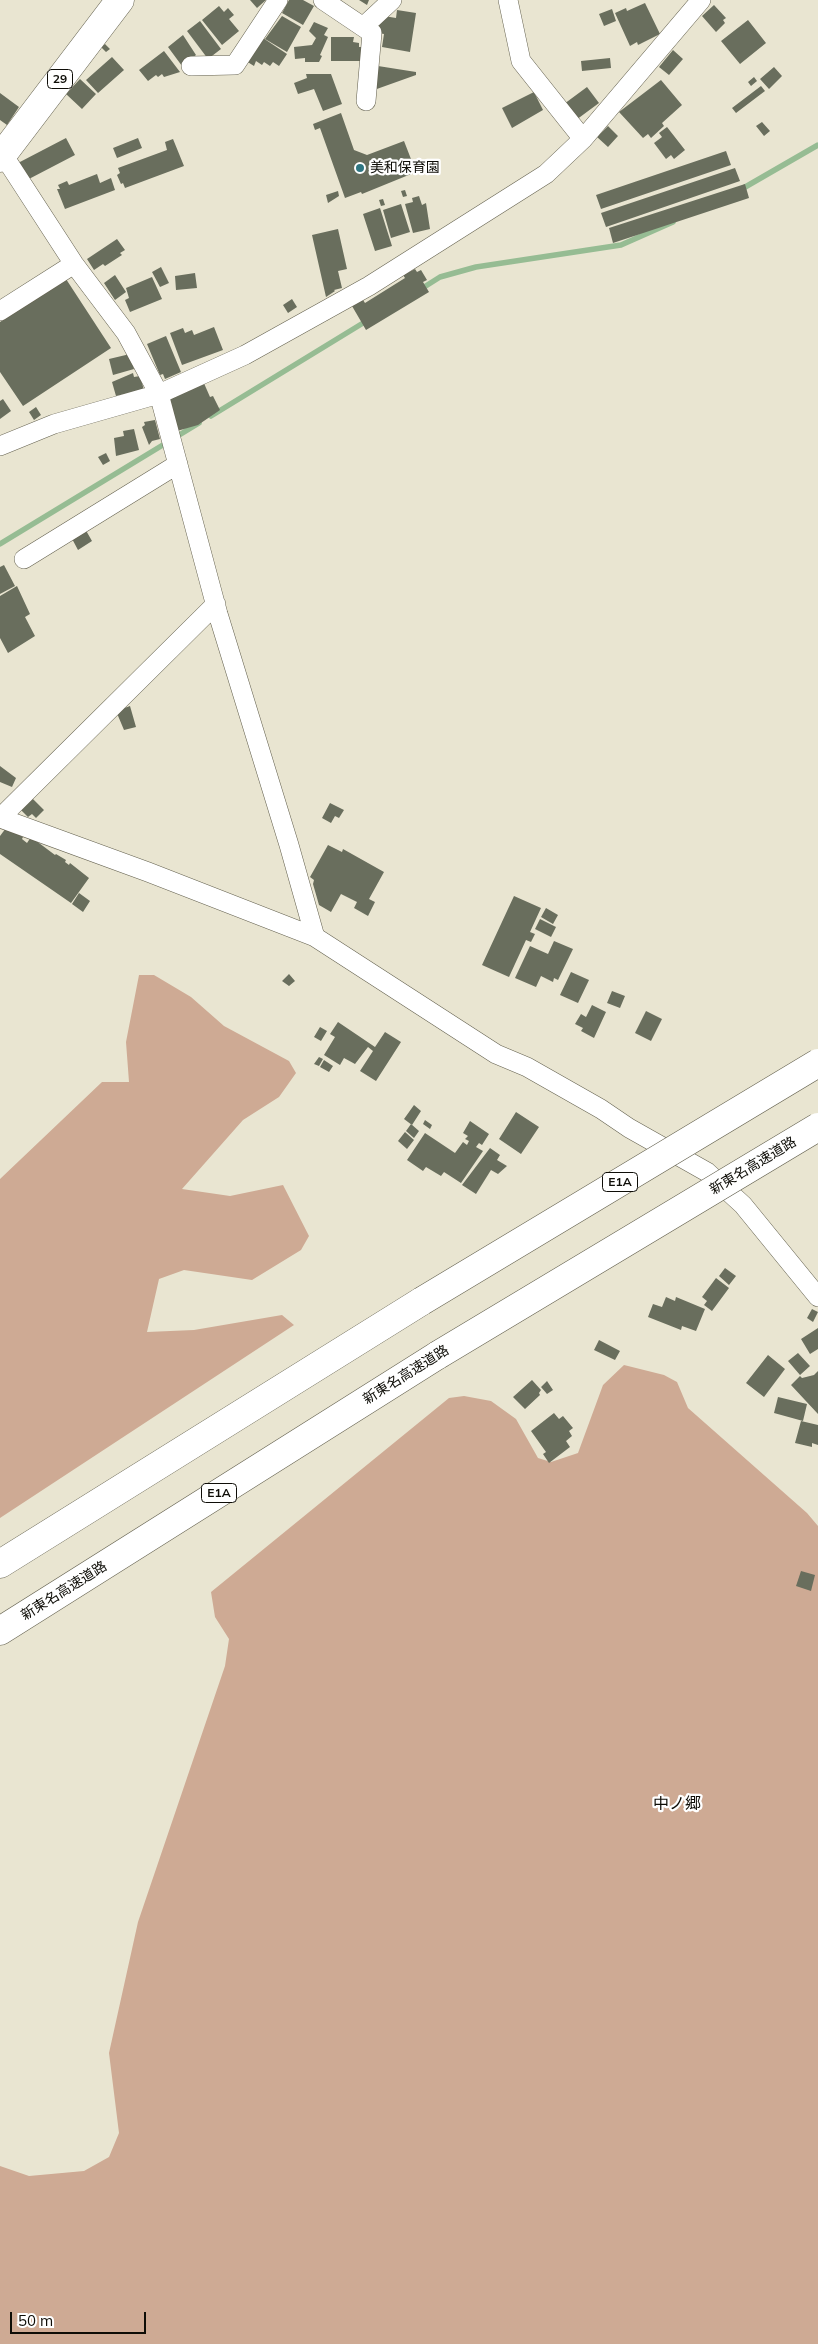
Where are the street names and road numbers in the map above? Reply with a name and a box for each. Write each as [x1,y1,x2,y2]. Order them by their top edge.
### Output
road number: 29 [48,70,72,88]
street label: 新東名高速道路 [707,1134,799,1198]
road number: E1A [602,1172,638,1192]
street label: 新東名高速道路 [360,1342,452,1408]
road number: E1A [202,1484,236,1502]
street label: 新東名高速道路 [18,1558,110,1624]

